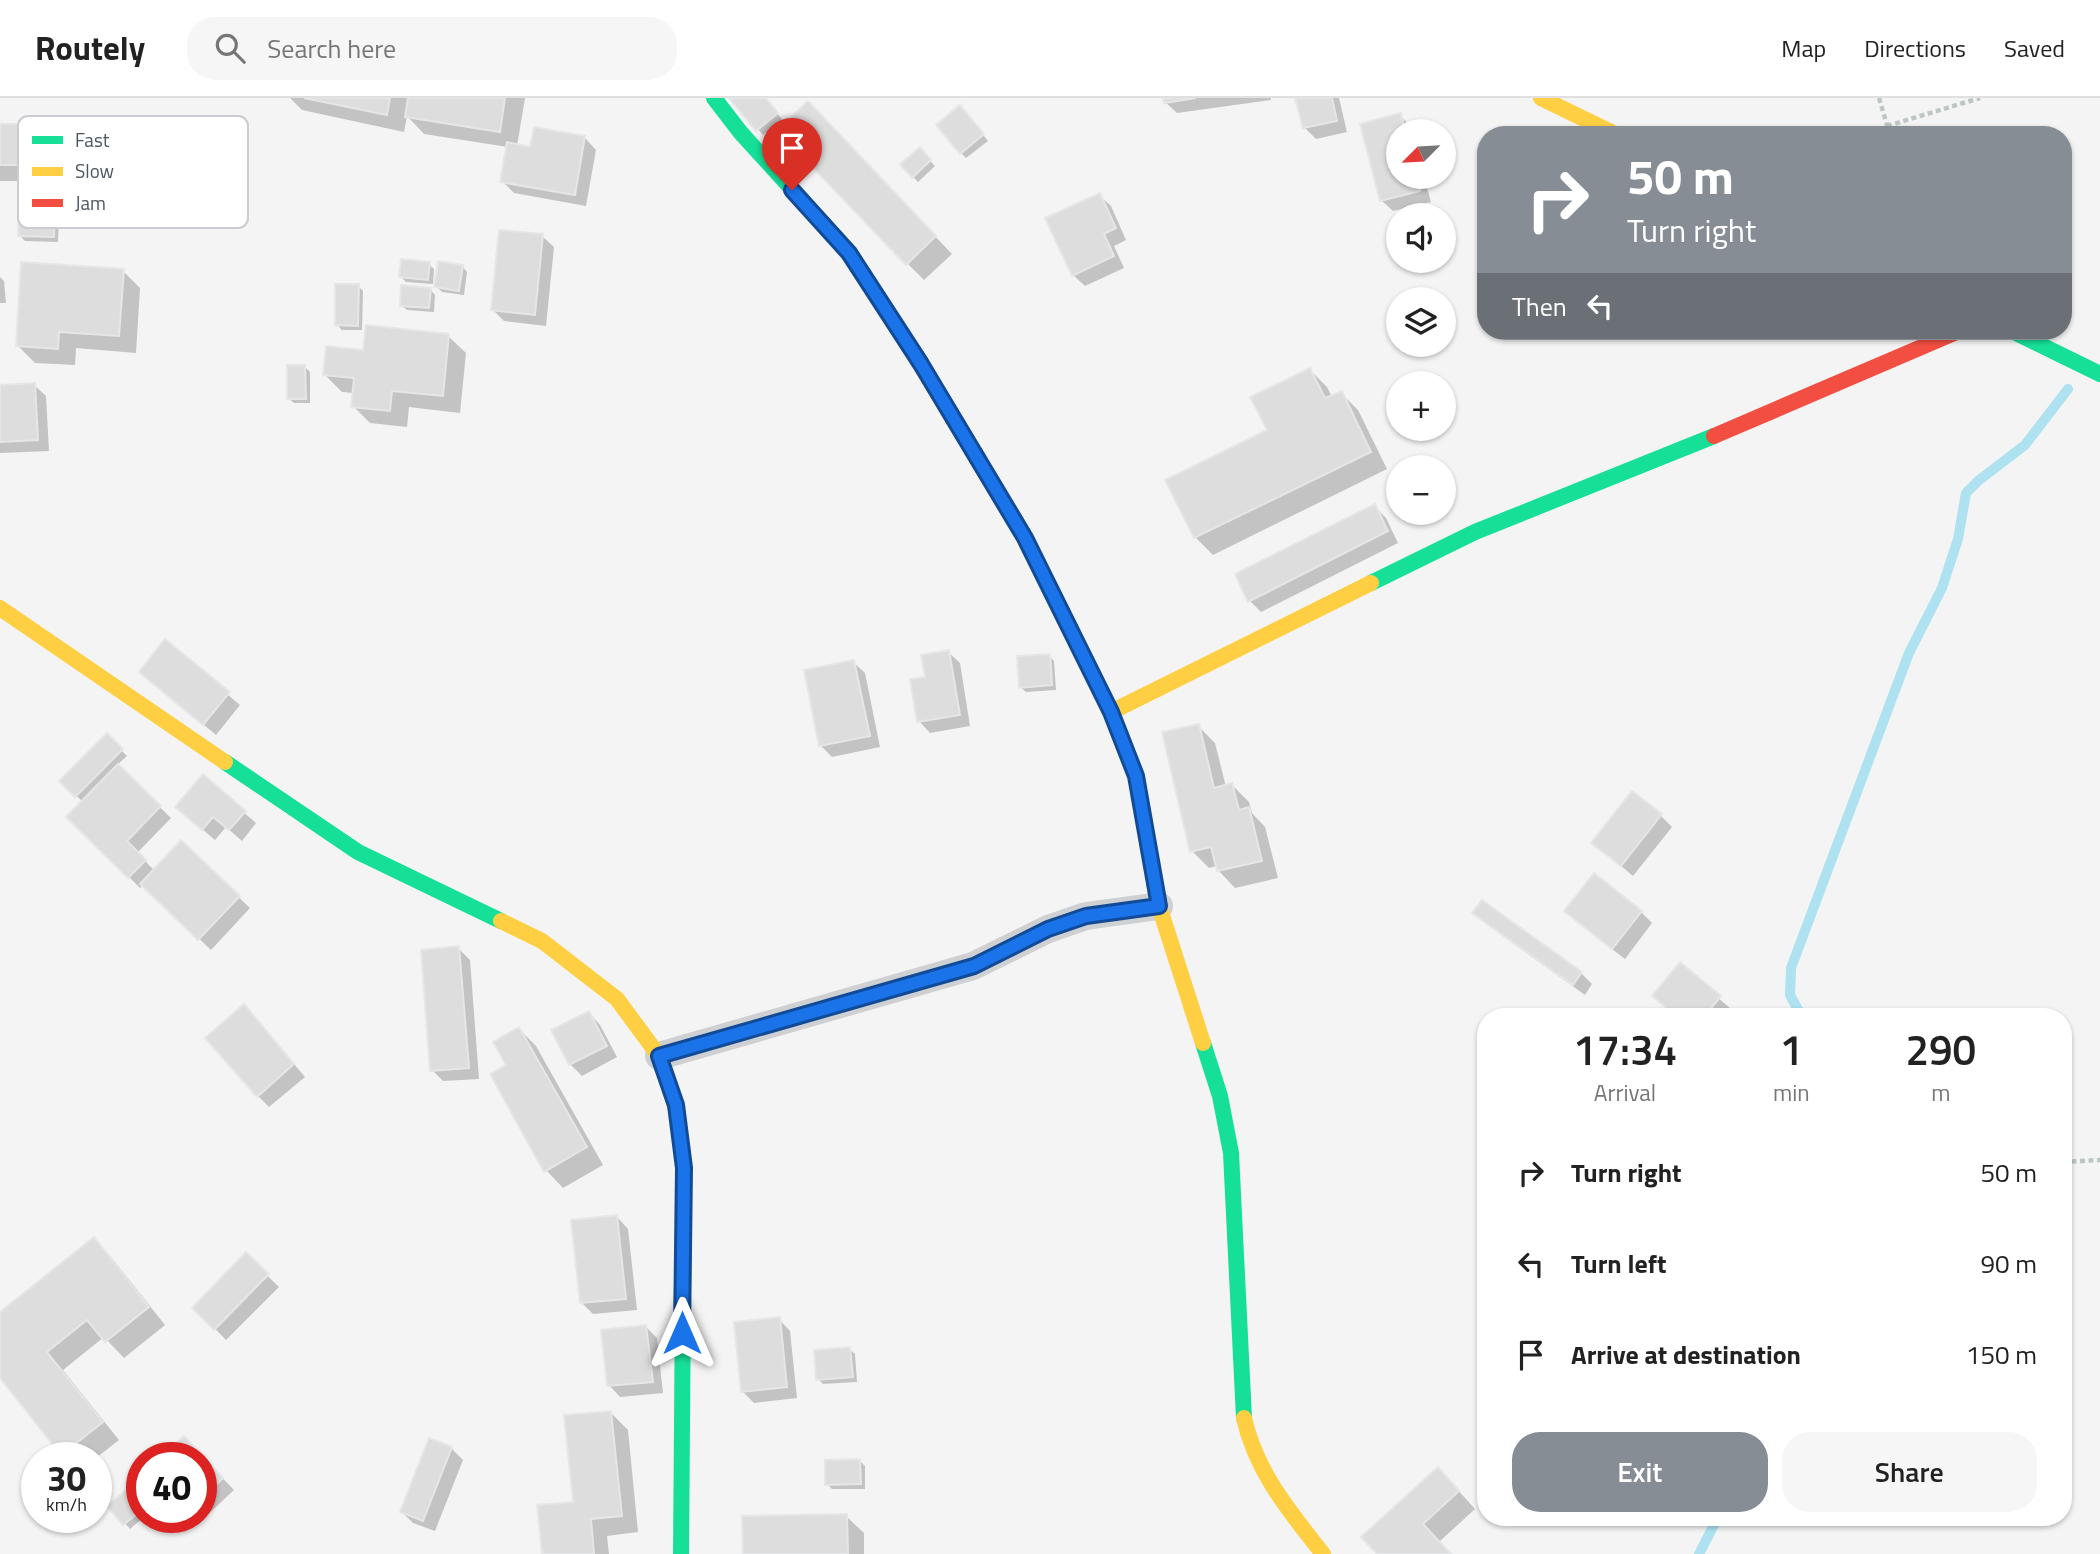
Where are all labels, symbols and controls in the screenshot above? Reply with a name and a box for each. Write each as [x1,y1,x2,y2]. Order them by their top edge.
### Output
search box [187,17,677,80]
text: Routely [35,23,145,73]
icon: search [211,29,249,67]
text: Search here [267,29,396,68]
text: Map [1781,30,1826,66]
text: Directions [1864,30,1966,66]
text: Saved [2004,30,2065,66]
legend [18,116,248,228]
pin [762,118,822,190]
north arrow [1386,119,1456,189]
map controls [1386,119,1456,525]
text: Fast [75,125,110,154]
icon: arrive [773,129,811,167]
text: 50 m [1627,138,1734,213]
icon: right [1512,154,1603,245]
text: Slow [75,156,114,185]
text: Jam [75,188,106,217]
button: sound [1386,203,1456,273]
text: Turn right [1627,206,1756,254]
button: layers [1386,287,1456,357]
text: Then [1512,287,1567,326]
icon: left [1581,287,1619,325]
button: + [1386,371,1456,441]
button: − [1386,455,1456,525]
text: 17:34 [1573,1017,1677,1081]
text: 1 [1780,1017,1803,1081]
text: 290 [1906,1017,1976,1081]
text: Arrival [1594,1075,1656,1110]
text: min [1773,1075,1810,1110]
text: m [1931,1075,1950,1110]
text: Turn right [1571,1153,1682,1192]
text: 50 m [1980,1153,2037,1192]
icon: right [1512,1154,1550,1192]
text: Turn left [1571,1244,1666,1283]
text: 90 m [1980,1244,2037,1283]
icon: left [1512,1245,1550,1283]
position arrow [645,1296,719,1370]
text: Arrive at destination [1571,1335,1801,1374]
text: 150 m [1966,1335,2037,1374]
icon: arrive [1512,1336,1550,1374]
button: Exit [1512,1432,1768,1512]
button: Share [1782,1432,2037,1512]
speed limit sign: 40 [126,1442,217,1533]
text: 30 [47,1451,86,1505]
text: km/h [46,1491,87,1518]

